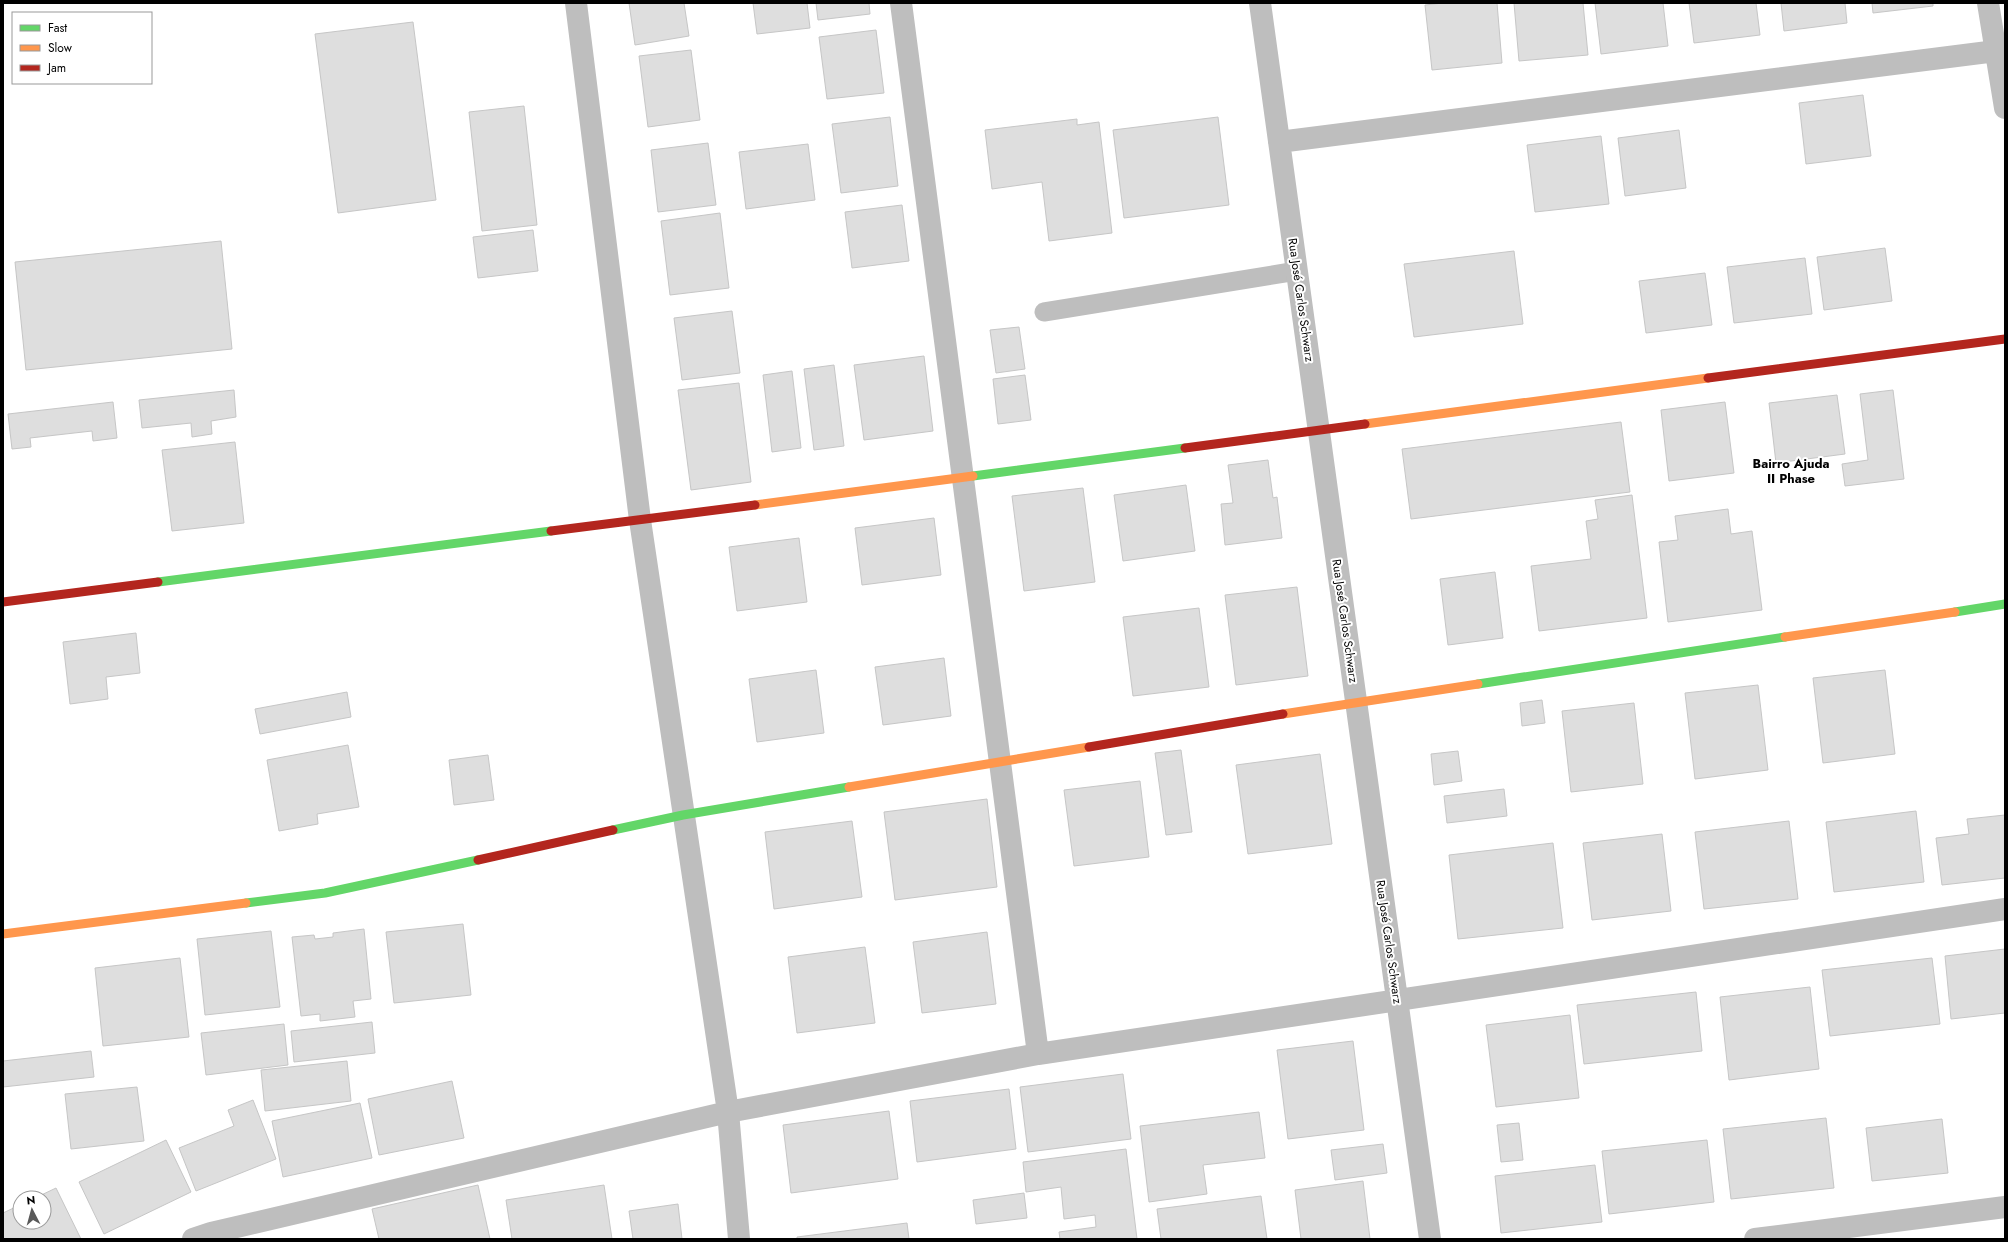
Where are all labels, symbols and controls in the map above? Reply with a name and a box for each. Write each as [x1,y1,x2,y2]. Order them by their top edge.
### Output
legend [12,12,152,84]
text: Fast [48,19,67,37]
text: Slow [48,39,73,57]
text: Jam [46,59,66,77]
street label: Rua José Carlos Schwarz [1283,237,1319,364]
district label: Bairro Ajuda II Phase [1753,454,1829,488]
street label: Rua José Carlos Schwarz [1327,558,1363,685]
street label: Rua José Carlos Schwarz [1371,879,1407,1006]
north arrow [12,1190,52,1230]
text: N [26,1192,36,1208]

